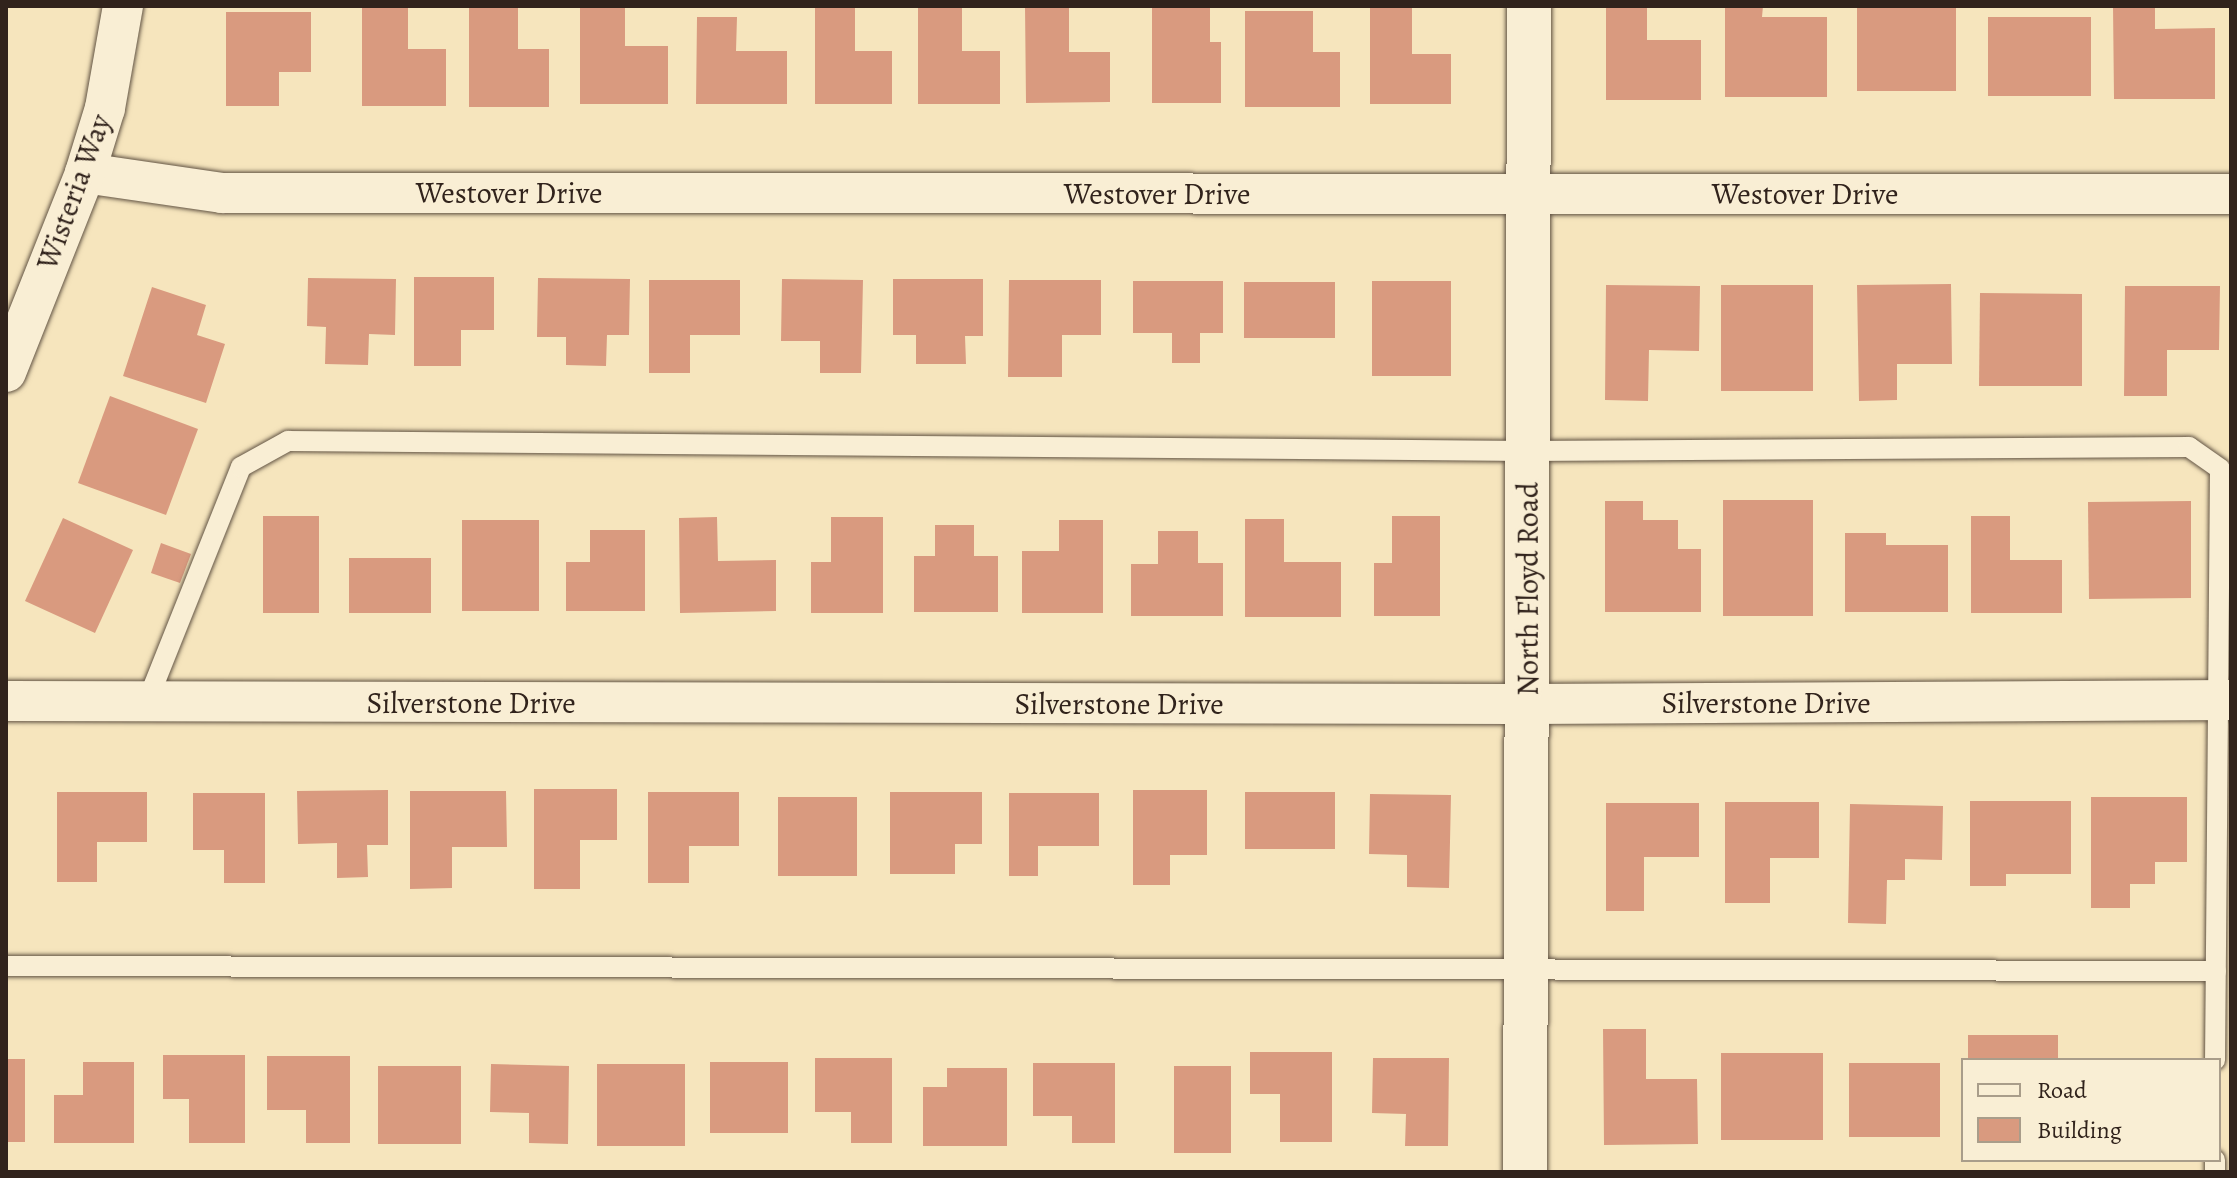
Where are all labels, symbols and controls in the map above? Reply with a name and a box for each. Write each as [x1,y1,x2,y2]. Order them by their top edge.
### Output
street label: Wisteria Way [29,109,119,275]
street label: Westover Drive [416,175,602,211]
street label: Westover Drive [1064,176,1250,212]
street label: Westover Drive [1712,176,1898,212]
street label: North Floyd Road [1510,482,1546,696]
street label: Silverstone Drive [366,685,576,721]
street label: Silverstone Drive [1661,685,1871,721]
street label: Silverstone Drive [1014,686,1224,722]
legend [1961,1058,2221,1162]
text: Road [2037,1074,2087,1106]
text: Building [2037,1114,2122,1146]

